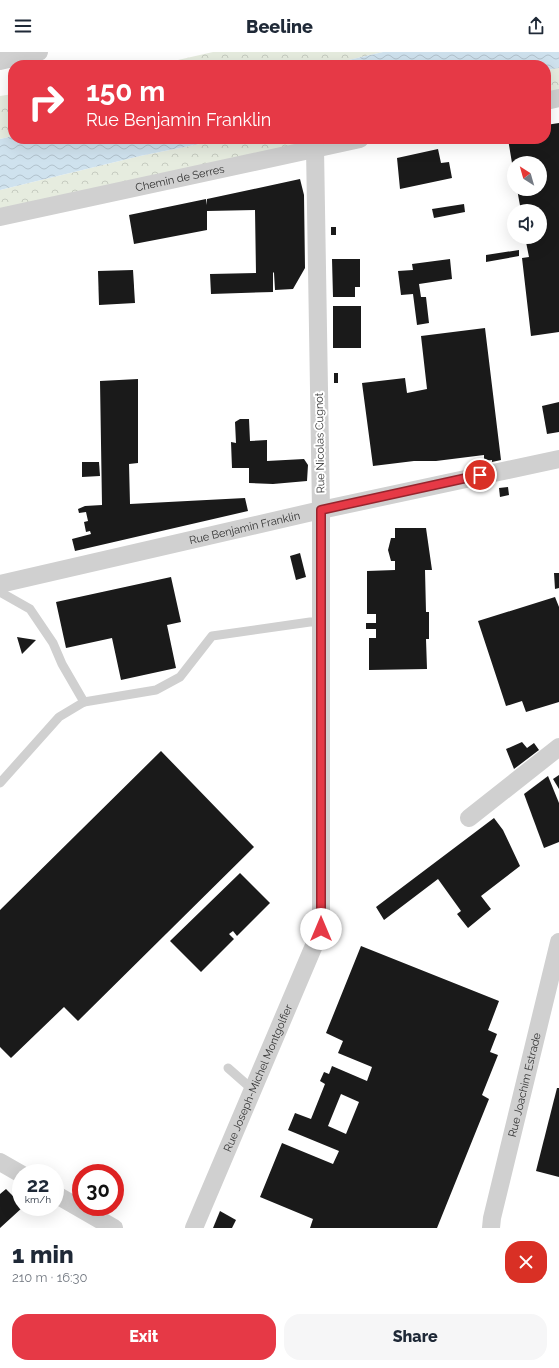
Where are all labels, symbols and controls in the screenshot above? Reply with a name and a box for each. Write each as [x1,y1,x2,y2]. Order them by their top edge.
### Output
icon: menu [12,15,34,37]
icon: share [525,15,547,37]
text: Beeline [246,16,313,37]
text: 150 m [86,75,165,108]
icon: right [20,76,72,128]
text: Rue Benjamin Franklin [86,109,271,130]
north arrow [507,156,547,196]
map controls [507,156,547,244]
street label: Chemin de Serres [134,162,226,194]
button: sound [507,204,547,244]
street label: Rue Nicolas Cugnot [313,392,327,494]
pin [463,458,497,492]
icon: arrive [469,464,491,486]
street label: Rue Benjamin Franklin [188,509,301,547]
position arrow [300,908,342,950]
street label: Rue Joseph-Michel Montgolfier [221,1002,295,1154]
street label: Rue Joachim Estrade [505,1031,543,1138]
speed limit sign: 30 [72,1164,124,1216]
text: 22 [27,1173,49,1197]
text: km/h [25,1194,51,1205]
text: 1 min [12,1240,74,1269]
button: close [505,1241,547,1283]
text: 210 m · 16:30 [12,1270,87,1285]
button: Exit [12,1314,276,1360]
button: Share [284,1314,547,1360]

